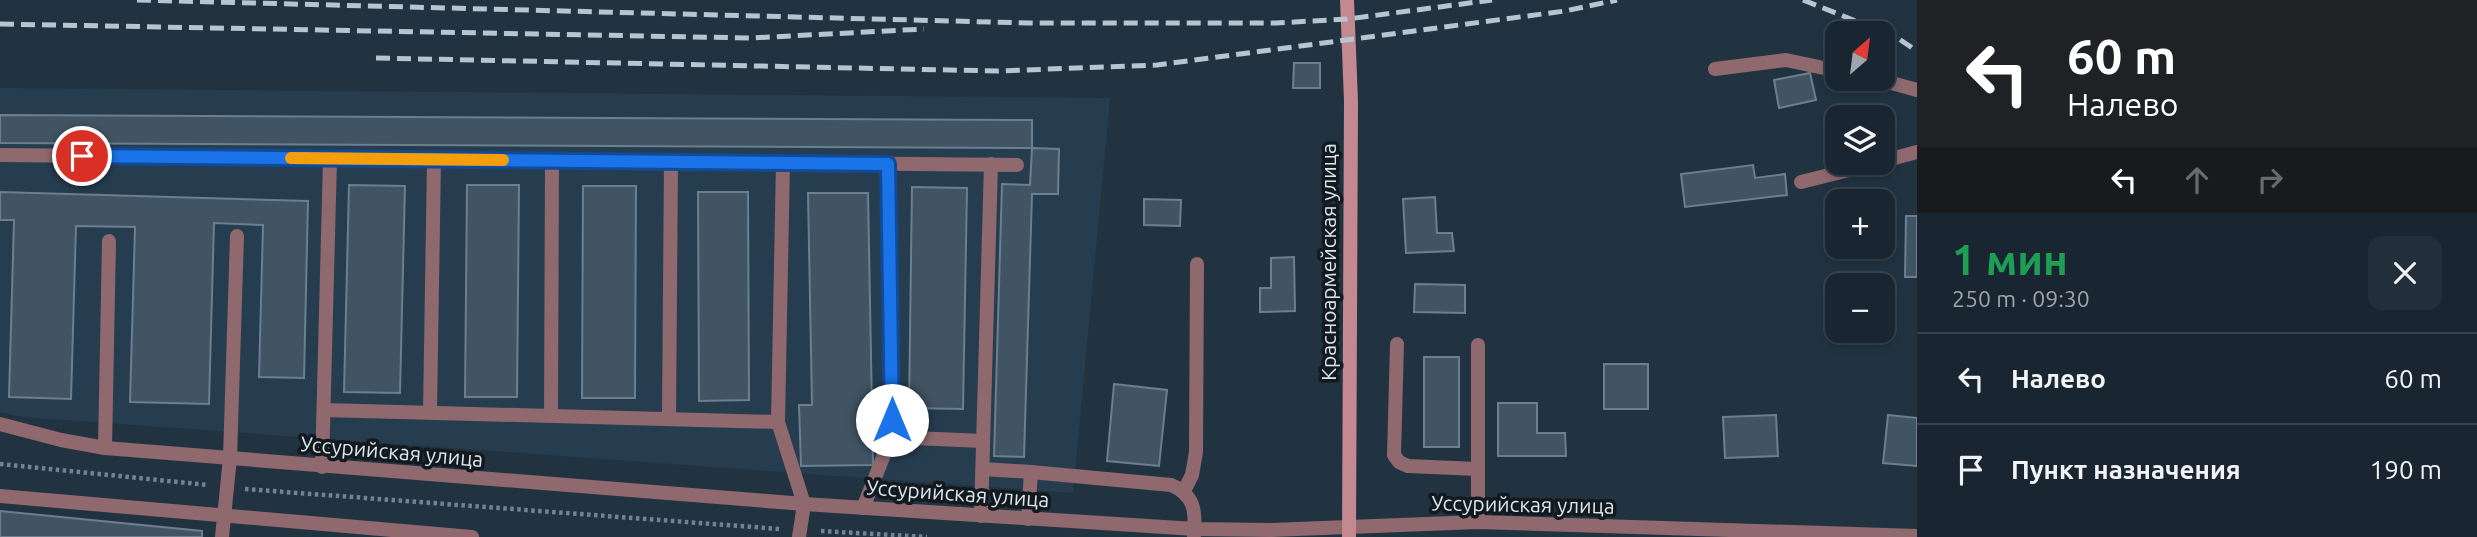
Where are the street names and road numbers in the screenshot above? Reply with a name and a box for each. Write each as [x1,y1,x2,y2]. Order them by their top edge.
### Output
street label: Красноармейская улица [1316,143,1340,381]
street label: Уссурийская улица [300,431,484,471]
street label: Уссурийская улица [866,475,1050,511]
street label: Уссурийская улица [1431,490,1615,518]

